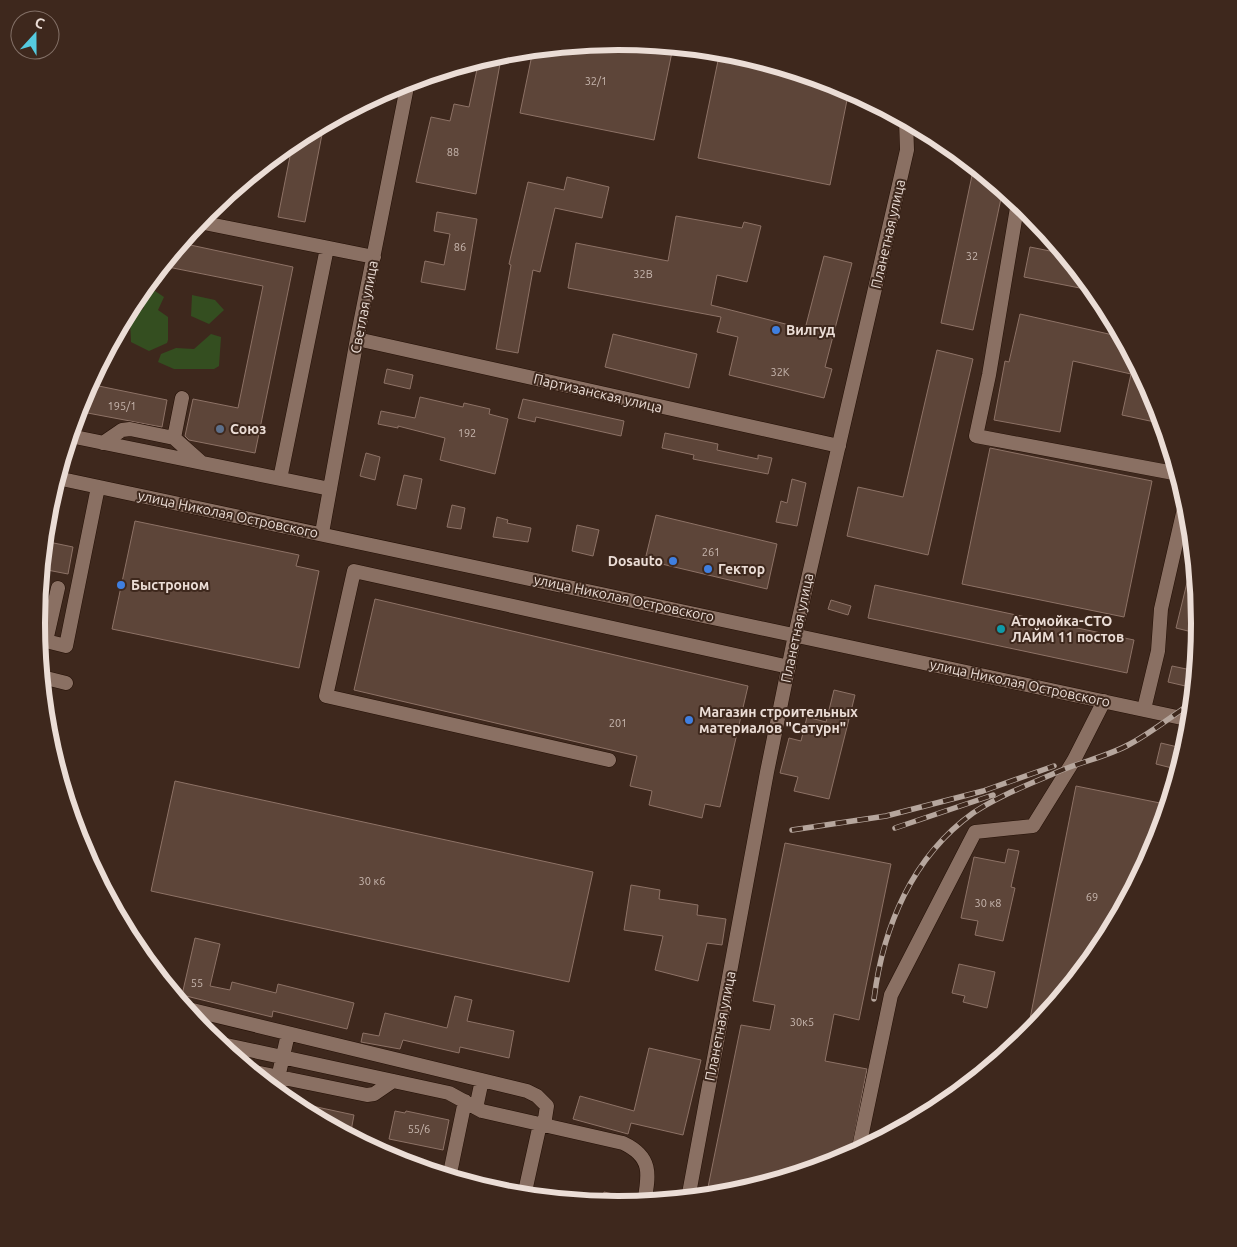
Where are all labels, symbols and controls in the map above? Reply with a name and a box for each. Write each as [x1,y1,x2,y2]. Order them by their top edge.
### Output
north arrow [10,10,60,60]
text: С [33,14,47,32]
house number: 32/1 [585,75,607,87]
house number: 88 [447,146,459,158]
street label: Планетная улица [868,178,908,290]
house number: 86 [454,241,466,253]
house number: 32 [966,250,978,262]
street label: Светлая улица [347,259,381,355]
house number: 32В [633,268,653,280]
place label: Вилгуд [786,322,835,338]
marker: Вилгуд [770,324,782,336]
house number: 32К [770,366,790,378]
street label: Партизанская улица [532,370,664,416]
house number: 195/1 [108,400,136,412]
place label: Союз [230,421,266,437]
marker: Союз [214,423,226,435]
house number: 192 [458,427,476,439]
street label: улица Николая Островского [136,487,320,541]
house number: 261 [702,546,720,558]
place label: Dosauto [608,553,663,569]
marker: Dosauto [667,555,679,567]
place label: Гектор [718,561,765,577]
marker: Гектор [702,563,714,575]
street label: улица Николая Островского [532,571,716,625]
street label: Планетная улица [778,572,816,684]
place label: Быстроном [131,577,209,593]
marker: Быстроном [115,579,127,591]
place label: Атомойка-СТО ЛАЙМ 11 постов [1011,613,1124,645]
marker: Атомойка-СТО ЛАЙМ 11 постов [995,623,1007,635]
street label: улица Николая Островского [928,656,1112,710]
place label: Магазин строительных материалов "Сатурн" [699,704,858,736]
marker: Магазин строительных материалов "Сатурн" [683,714,695,726]
house number: 201 [609,717,627,729]
house number: 30 к6 [359,875,385,887]
house number: 69 [1086,891,1098,903]
house number: 30 к8 [975,897,1001,909]
street label: Планетная улица [702,970,738,1082]
house number: 55 [191,977,203,989]
house number: 30к5 [790,1016,814,1028]
house number: 55/6 [408,1123,430,1135]

